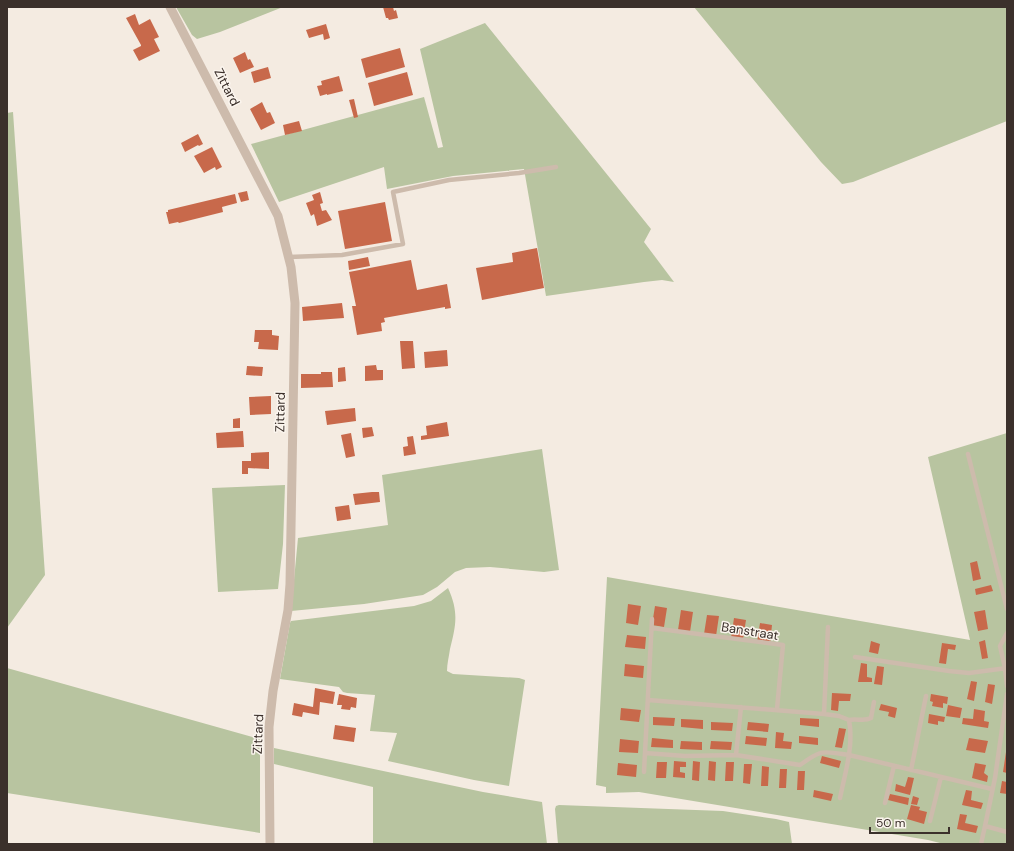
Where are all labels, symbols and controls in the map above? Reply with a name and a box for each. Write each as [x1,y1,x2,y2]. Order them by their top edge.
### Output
street label: Zittard [210,65,244,109]
street label: Zittard [271,392,289,432]
street label: Banstraat [720,618,780,644]
street label: Zittard [249,714,267,754]
scale bar [870,809,949,835]
text: 50 m [876,815,905,831]

